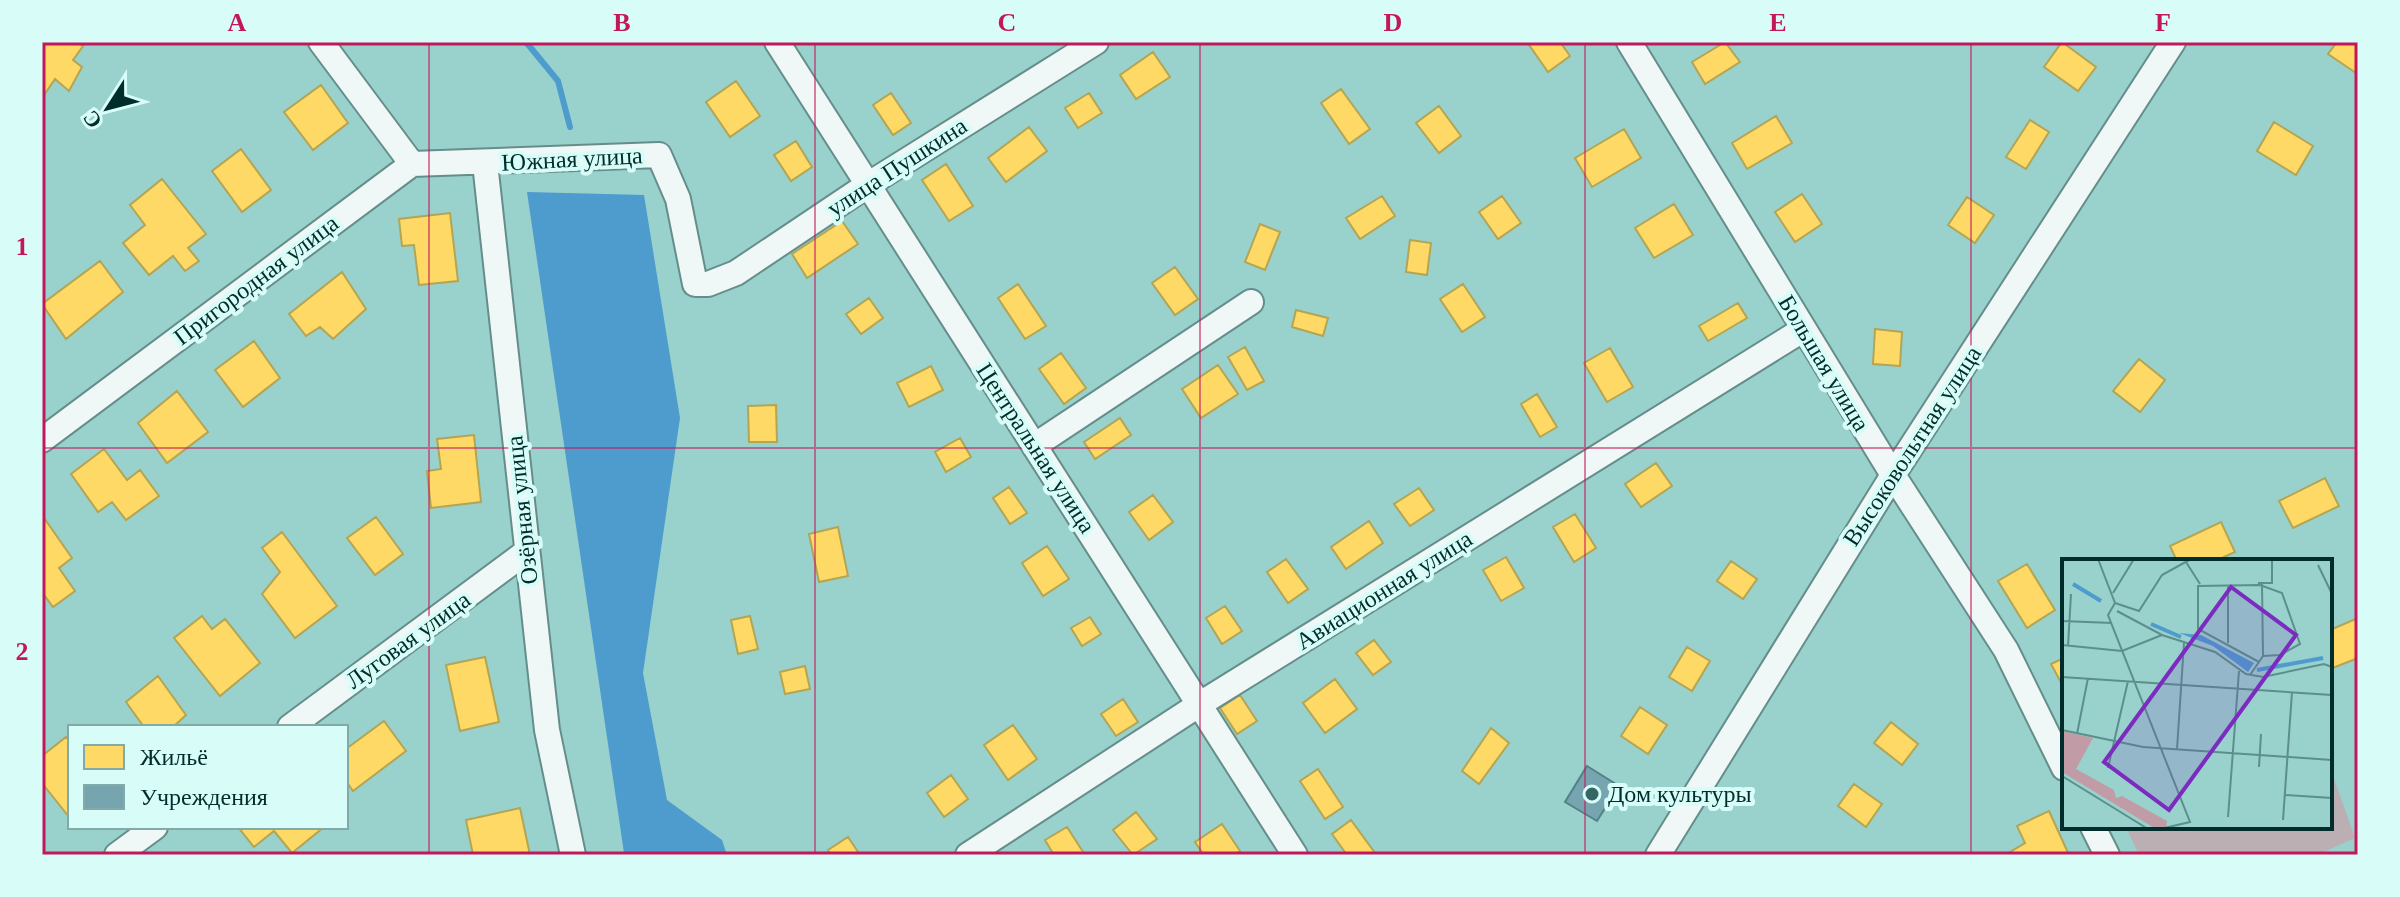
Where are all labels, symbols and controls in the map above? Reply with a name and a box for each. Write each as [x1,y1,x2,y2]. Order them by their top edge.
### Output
text: A [228,8,247,37]
text: B [613,8,631,37]
text: C [998,8,1016,37]
text: D [1384,8,1402,37]
text: E [1769,8,1787,37]
text: F [2155,8,2171,37]
north arrow [68,68,148,148]
text: С [77,106,107,133]
street label: улица Пушкина [822,112,972,222]
street label: Южная улица [501,142,644,176]
street label: Пригородная улица [169,210,343,350]
text: 1 [16,232,29,261]
street label: Большая улица [1773,290,1875,436]
street label: Высоковольтная улица [1838,341,1986,551]
street label: Центральная улица [971,358,1101,538]
street label: Озёрная улица [501,434,543,586]
street label: Авиационная улица [1291,525,1477,655]
inset map [2062,559,2332,829]
street label: Луговая улица [341,586,475,694]
text: 2 [16,637,29,666]
legend [68,725,348,829]
text: Жильё [140,744,208,770]
place label: Дом культуры [1608,781,1752,807]
text: Учреждения [140,784,268,810]
marker: Дом культуры [1583,785,1601,803]

